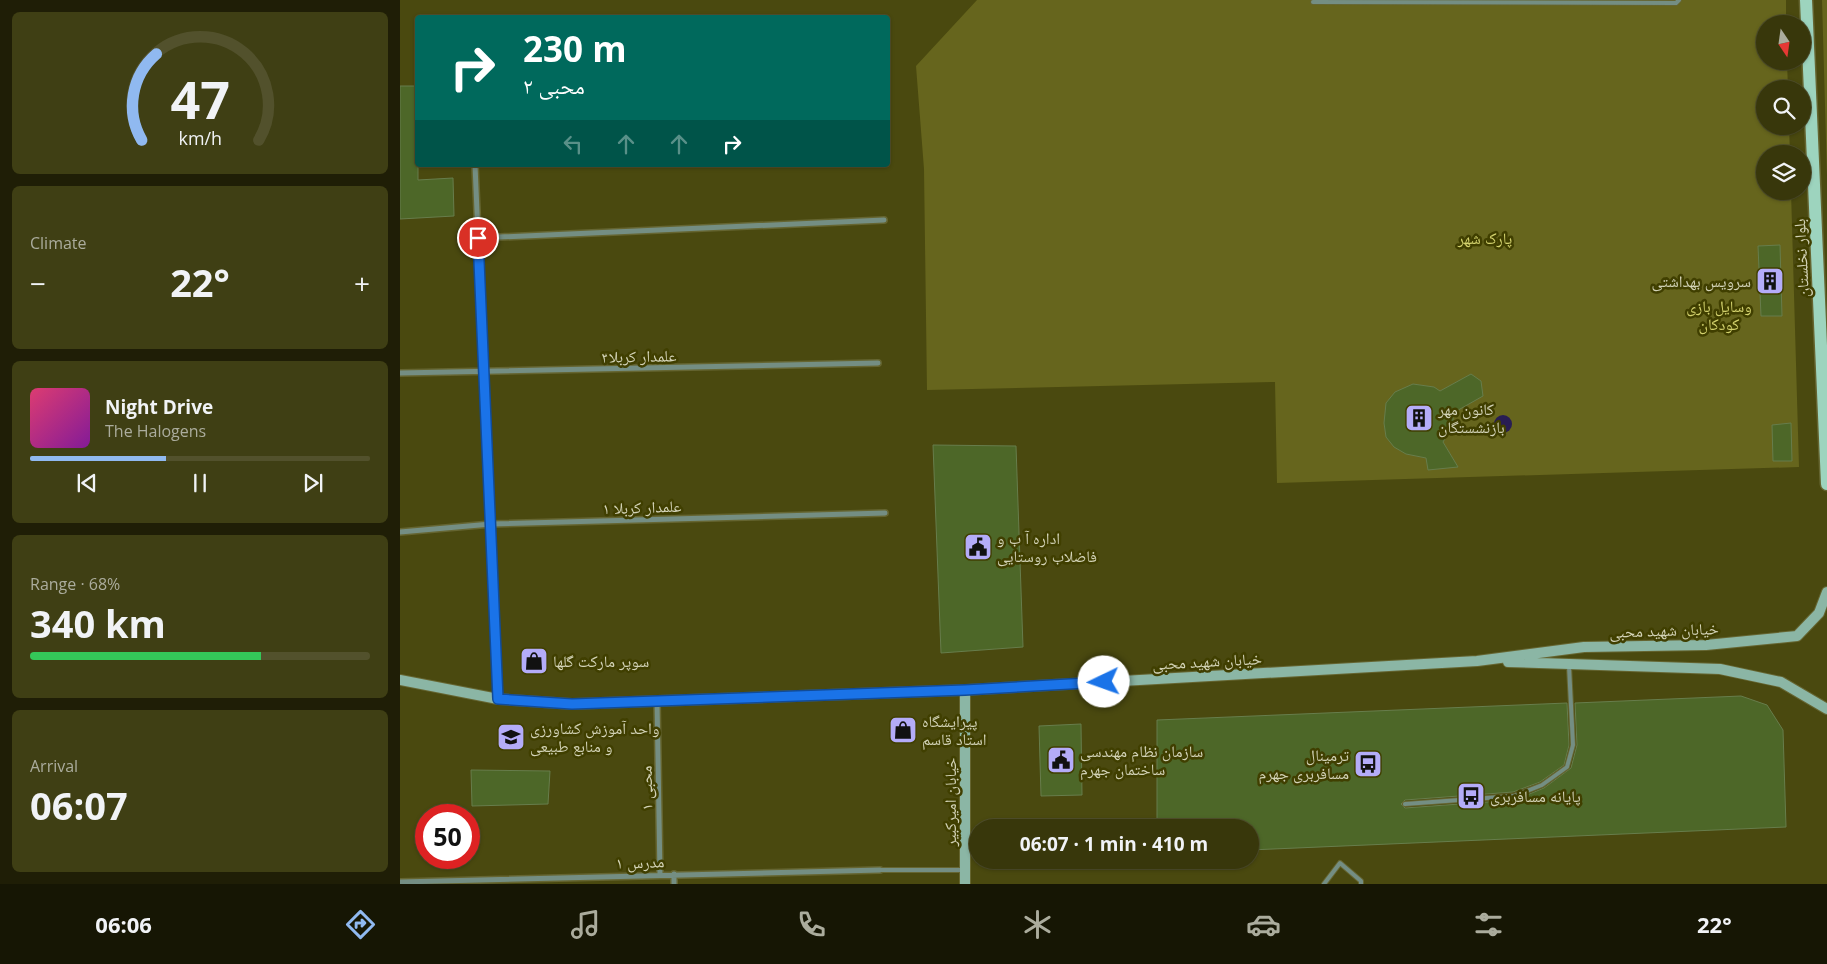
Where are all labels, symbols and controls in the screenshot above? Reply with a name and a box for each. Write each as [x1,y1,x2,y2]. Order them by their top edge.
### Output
north arrow [1756,15,1811,70]
map controls [1756,15,1811,200]
text: 230 m [523,25,627,72]
icon: right [440,35,505,100]
text: 47 [170,63,230,134]
text: محبی ۲ [523,70,585,100]
button: search [1756,80,1811,135]
text: km/h [178,126,222,150]
icon: left [559,130,587,158]
icon: ahead [612,130,640,158]
icon: ahead [665,130,693,158]
icon: right [718,130,746,158]
button: layers [1756,145,1811,200]
pin [457,217,499,259]
street label: بلوار نخلستان [1788,218,1814,298]
icon: arrive [464,224,492,252]
park label: پارک شهر [1457,227,1513,249]
text: Climate [30,232,87,254]
text: 22° [170,256,230,308]
text: − [30,264,46,302]
text: + [354,264,370,302]
building icon: سرویس بهداشتی [1755,266,1785,296]
place label: سرویس بهداشتی [1651,270,1751,292]
park label: وسایل بازی کودکان [1686,295,1752,335]
street label: علمدار کربلا۳ [601,344,677,368]
text: Night Drive [105,394,213,420]
place label: کانون مهر بازنشستگان [1437,398,1505,438]
building icon: کانون مهر بازنشستگان [1404,403,1434,433]
text: The Halogens [105,420,206,442]
icon: previous [73,469,101,497]
icon: pause [186,469,214,497]
icon: next [299,469,327,497]
street label: علمدار کربلا ۱ [602,495,682,519]
place label: اداره آ ب و فاضلاب روستایی [997,527,1097,567]
public building icon: اداره آ ب و فاضلاب روستایی [963,532,993,562]
text: Range · 68% [30,573,120,595]
text: 340 km [30,597,166,649]
street label: خیابان شهید محبی [1609,617,1719,643]
shop icon: سوپر مارکت گلها [519,646,549,676]
street label: خیابان شهید محبی [1152,647,1262,675]
place label: سوپر مارکت گلها [553,650,649,672]
position arrow [1077,655,1129,707]
place label: پیرایشگاه استاد قاسم [922,710,987,750]
shop icon: پیرایشگاه استاد قاسم [888,715,918,745]
place label: واحد آموزش کشاورزی و منابع طبیعی [530,717,659,757]
school or university icon: واحد آموزش کشاورزی و منابع طبیعی [496,722,526,752]
place label: سازمان نظام مهندسی ساختمان جهرم [1080,740,1203,780]
place label: ترمینال مسافربری جهرم [1258,744,1349,784]
public building icon: سازمان نظام مهندسی ساختمان جهرم [1046,745,1076,775]
bus stop icon: ترمینال مسافربری جهرم [1353,749,1383,779]
text: Arrival [30,755,78,777]
street label: خیابان امیرکبیر [939,758,961,847]
street label: محبی ۱ [635,765,657,811]
text: 06:07 [30,779,128,831]
bus stop icon: پایانه مسافربری [1456,781,1486,811]
place label: پایانه مسافربری [1490,785,1581,807]
speed limit sign: 50 [415,804,480,869]
text: 06:07 · 1 min · 410 m [1020,831,1208,857]
street label: مدرس ۱ [615,850,665,874]
icon: directions [343,907,378,942]
icon: music [568,907,603,942]
icon: phone [794,907,829,942]
icon: climate [1020,907,1055,942]
icon: car [1246,907,1281,942]
icon: filters [1471,907,1506,942]
text: 06:06 [95,909,152,939]
text: 22° [1697,909,1732,939]

